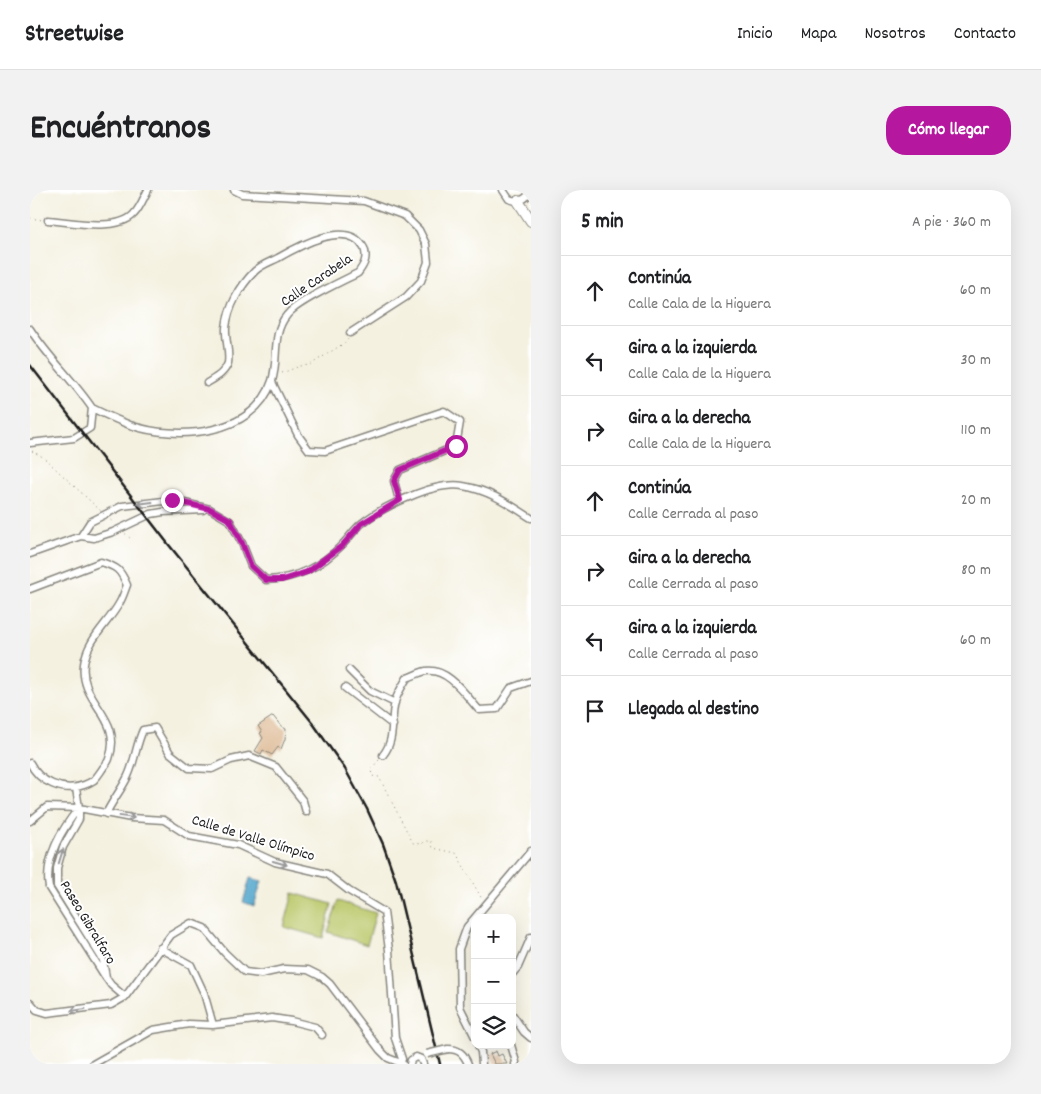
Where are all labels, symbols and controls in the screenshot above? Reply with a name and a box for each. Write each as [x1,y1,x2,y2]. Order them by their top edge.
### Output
text: Streetwise [25,18,124,52]
text: Inicio [737,22,773,47]
text: Mapa [801,22,836,47]
text: Nosotros [864,22,926,47]
text: Contacto [954,22,1016,47]
text: Encuéntranos [30,105,211,155]
button: Cómo llegar [886,106,1011,155]
text: 5 min [581,208,624,238]
text: A pie · 360 m [912,211,991,234]
street label: Calle Carabela [277,248,358,313]
text: Continúa [628,266,691,293]
icon: ahead [581,277,609,305]
text: 60 m [960,279,991,302]
text: Calle Cala de la Higuera [628,293,771,316]
text: Gira a la izquierda [628,336,756,363]
icon: left [581,347,609,375]
text: 30 m [961,349,991,372]
text: Calle Cala de la Higuera [628,363,771,386]
text: Gira a la derecha [628,406,750,433]
icon: right [581,417,609,445]
text: 110 m [961,419,991,442]
text: Calle Cala de la Higuera [628,433,771,456]
route start [445,435,468,458]
text: Continúa [628,476,691,503]
icon: ahead [581,487,609,515]
route end [161,489,184,512]
text: 20 m [961,489,991,512]
one-way arrow [137,498,153,508]
text: Calle Cerrada al paso [628,503,758,526]
text: Gira a la derecha [628,546,750,573]
icon: right [581,557,609,585]
text: 80 m [961,559,991,582]
text: Calle Cerrada al paso [628,573,758,596]
text: Gira a la izquierda [628,616,756,643]
icon: left [581,627,609,655]
text: 60 m [960,629,991,652]
text: Calle Cerrada al paso [628,643,758,666]
icon: arrive [581,697,609,725]
text: Llegada al destino [628,697,759,724]
street label: Calle de Valle Olímpico [189,810,318,868]
one-way arrow [119,812,135,822]
one-way arrow [56,848,66,864]
one-way arrow [272,859,288,868]
street label: Paseo Gibralfaro [53,877,121,969]
map controls [471,914,516,1049]
button: + [471,914,516,959]
button: − [471,959,516,1004]
button: layers [471,1004,516,1049]
one-way arrow [71,1005,87,1015]

